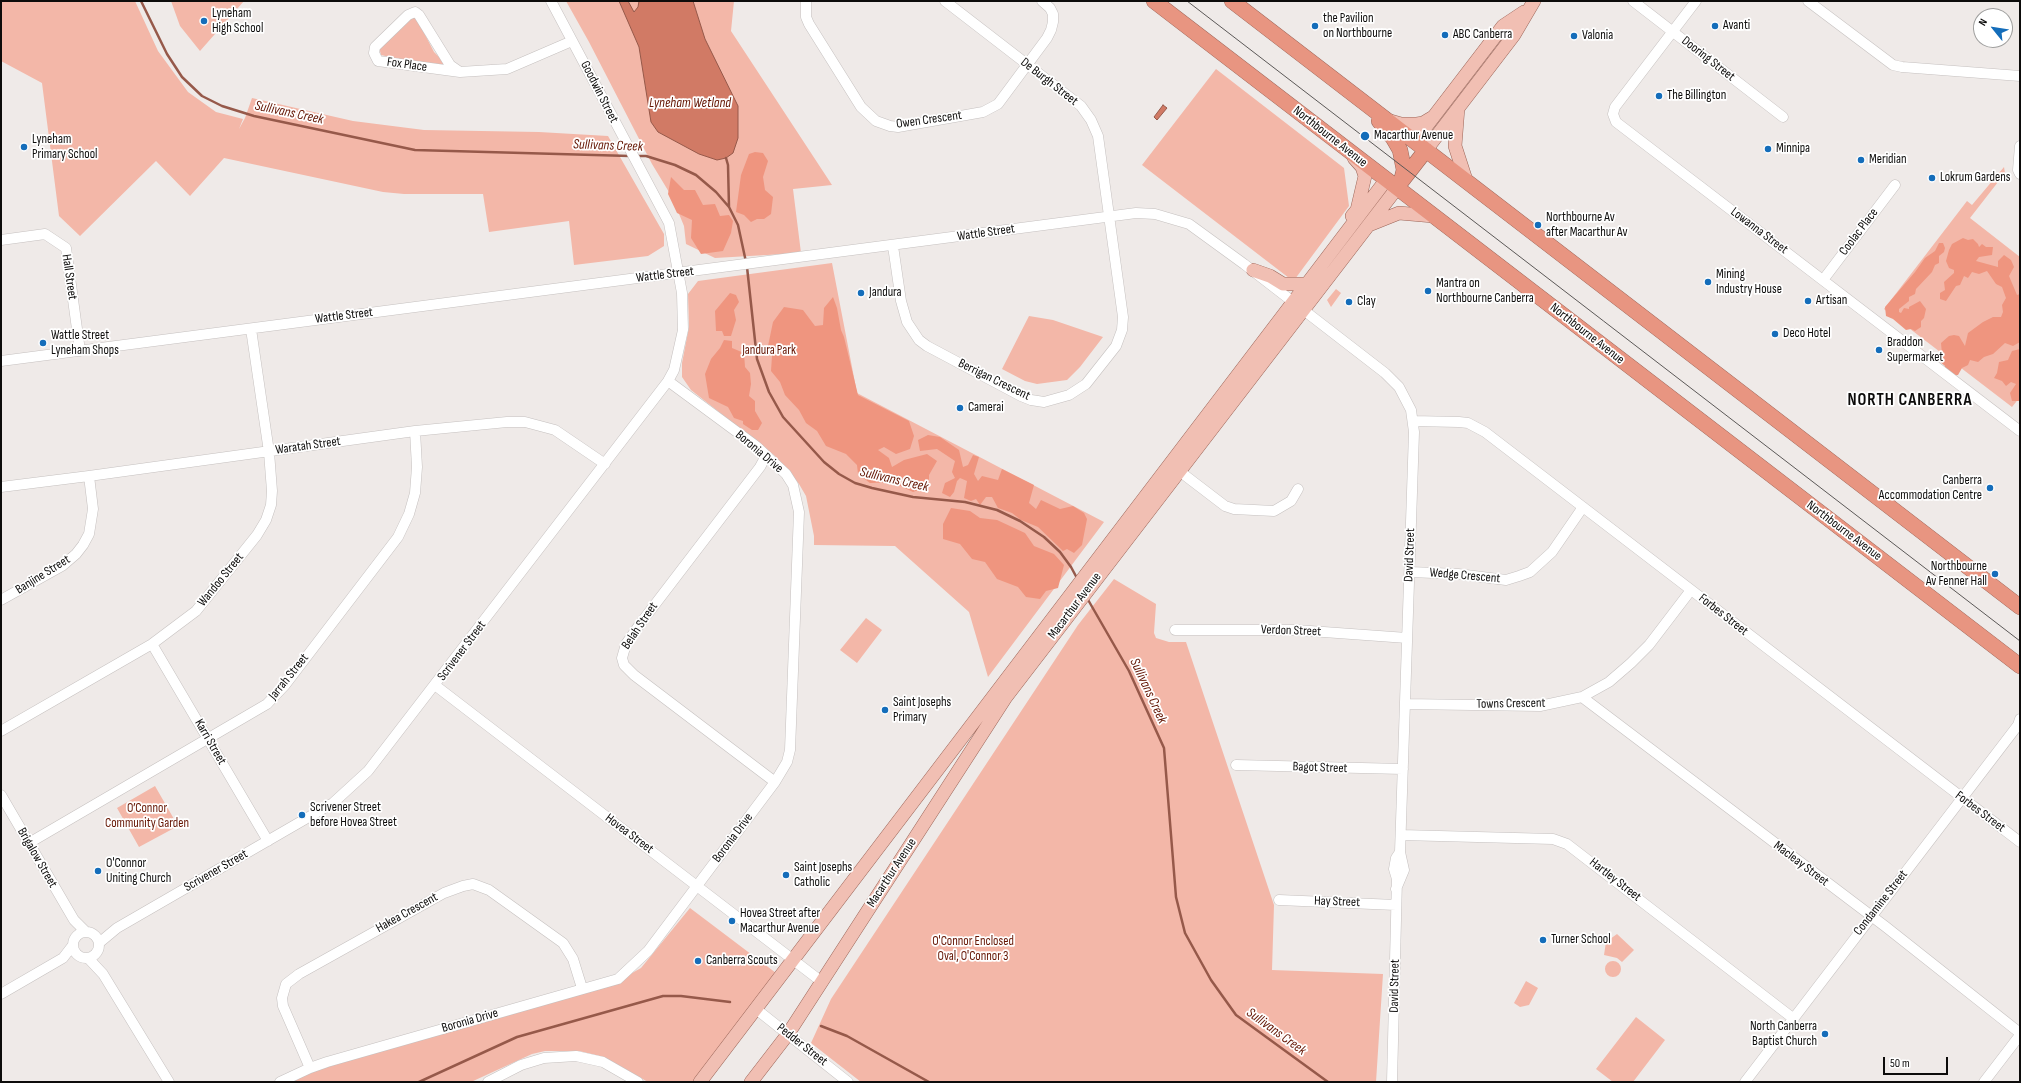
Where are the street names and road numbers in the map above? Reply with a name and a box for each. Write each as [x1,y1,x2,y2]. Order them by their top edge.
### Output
street label: Dooring Street [1678,33,1738,85]
street label: Fox Place [386,54,428,76]
street label: De Burgh Street [1017,55,1081,109]
street label: Goodwin Street [577,58,621,126]
street label: Northbourne Avenue [1290,103,1370,171]
street label: Owen Crescent [895,108,963,132]
street label: Lowanna Street [1727,204,1791,258]
street label: Coolac Place [1836,205,1882,259]
street label: Wattle Street [956,221,1016,245]
street label: Hall Street [58,253,80,301]
street label: Wattle Street [635,264,695,286]
street label: Northbourne Avenue [1547,300,1627,368]
street label: Wattle Street [314,305,374,327]
street label: Berrigan Crescent [955,356,1033,404]
street label: Boronia Drive [732,427,786,477]
street label: Waratah Street [274,434,342,458]
street label: Northbourne Avenue [1803,498,1885,564]
street label: David Street [1401,528,1419,582]
street label: Wandoo Street [195,550,247,610]
street label: Banjine Street [13,552,73,598]
street label: Wedge Crescent [1429,565,1501,587]
street label: Macarthur Avenue [1045,570,1105,642]
street label: Forbes Street [1695,591,1751,639]
street label: Belah Street [619,599,661,653]
street label: Scrivener Street [434,618,490,684]
street label: Verdon Street [1261,622,1321,640]
street label: Jarrah Street [266,651,312,703]
street label: Towns Crescent [1476,696,1546,712]
street label: Karri Street [191,716,229,768]
street label: Bagot Street [1292,759,1348,777]
street label: Forbes Street [1952,788,2008,836]
street label: Boronia Drive [709,810,757,866]
street label: Hovea Street [602,811,656,857]
street label: Brigalow Street [14,825,60,891]
street label: Macarthur Avenue [864,836,920,910]
street label: Macleay Street [1770,838,1832,890]
street label: Scrivener Street [181,846,251,896]
street label: Hartley Street [1586,855,1644,905]
street label: Condamine Street [1851,867,1911,939]
street label: Hakea Crescent [373,890,441,936]
street label: Hay Street [1314,893,1360,911]
street label: David Street [1387,959,1403,1013]
street label: Boronia Drive [440,1006,500,1036]
street label: Pedder Street [774,1020,830,1070]

